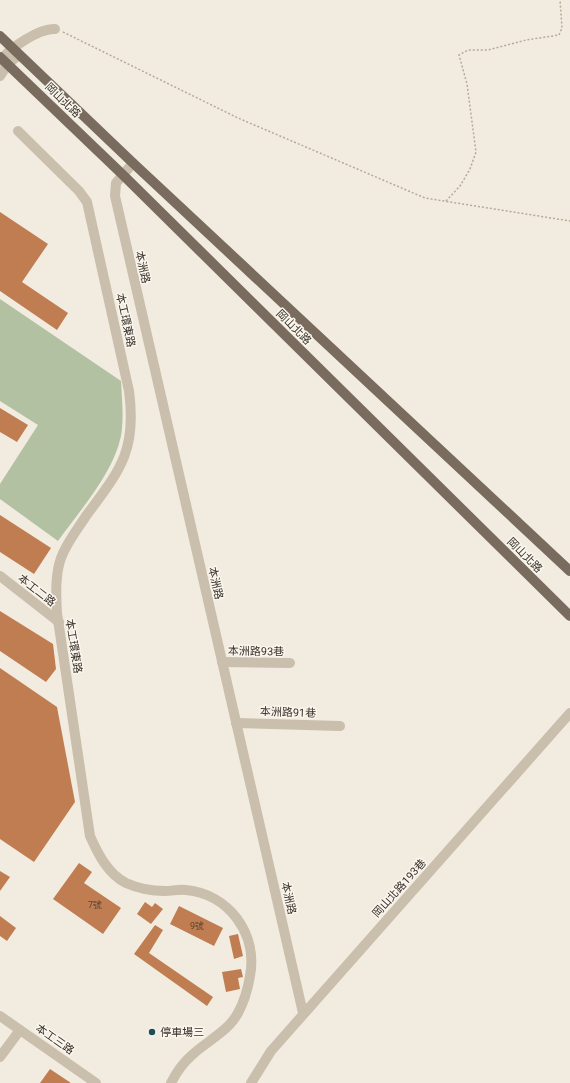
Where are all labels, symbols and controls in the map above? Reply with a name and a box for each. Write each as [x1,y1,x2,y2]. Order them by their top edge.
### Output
street label: 岡山北路 [42,80,83,120]
street label: 本洲路 [132,250,153,285]
street label: 本工環東路 [113,292,138,348]
street label: 岡山北路 [273,307,314,348]
street label: 岡山北路 [504,535,545,576]
street label: 本洲路 [205,566,226,601]
street label: 本工二路 [15,572,58,609]
street label: 本工環東路 [63,618,84,674]
street label: 本洲路93巷 [228,645,284,658]
street label: 本洲路91巷 [260,705,316,720]
street label: 岡山北路193巷 [370,857,429,920]
street label: 本洲路 [278,881,299,916]
house number: 7號 [88,900,102,910]
house number: 9號 [190,921,204,931]
street label: 本工三路 [33,1021,76,1057]
place label: 停車場三 [160,1026,204,1039]
marker: 停車場三 [147,1027,157,1037]

